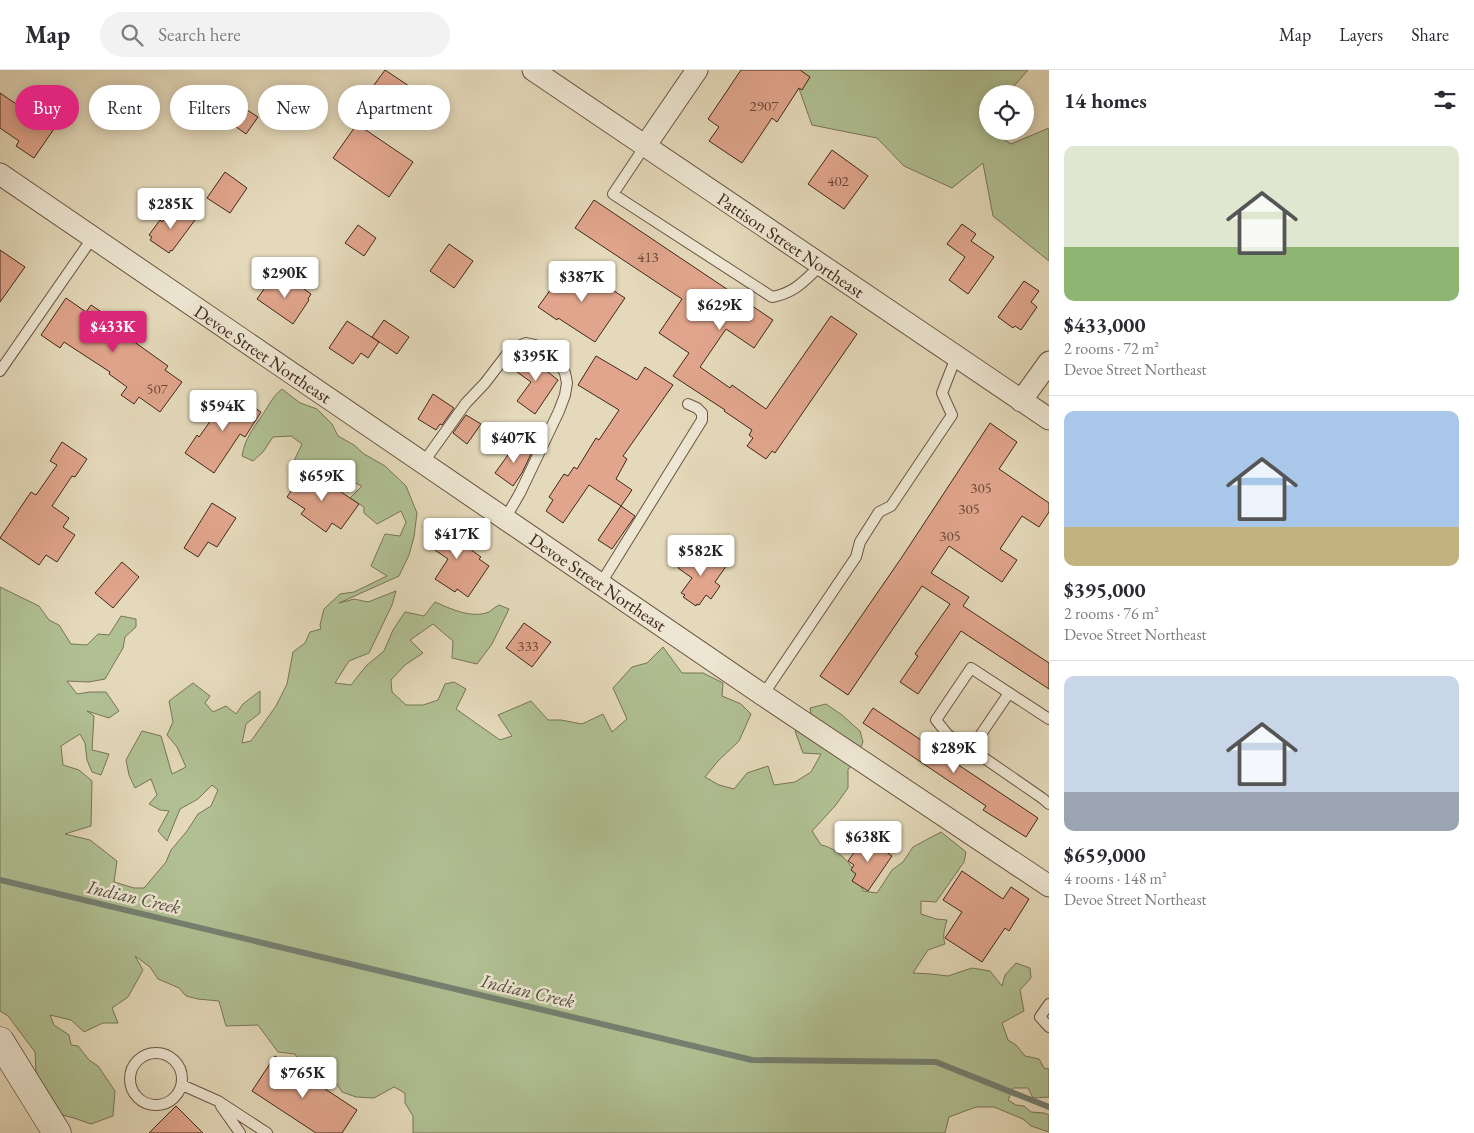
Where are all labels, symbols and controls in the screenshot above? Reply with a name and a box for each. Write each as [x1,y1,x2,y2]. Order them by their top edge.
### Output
search box [100,12,450,57]
text: Map [25,19,70,50]
icon: search [118,21,146,49]
text: Search here [158,22,241,47]
text: Map [1279,23,1311,46]
text: Layers [1339,23,1383,46]
text: Share [1411,23,1449,46]
chip: Buy [15,85,79,130]
chip: Rent [89,85,160,130]
chip: Filters [170,85,248,130]
chip: New [258,85,328,130]
chip: Apartment [338,85,450,130]
map controls [979,85,1034,140]
button: locate [979,85,1034,140]
icon: filters [1431,86,1459,114]
text: 14 homes [1064,87,1147,114]
house number: 2907 [750,96,779,115]
house number: 402 [827,171,850,190]
icon: home [1217,178,1307,268]
street label: Pattison Street Northeast [713,187,869,303]
pin: $285K [136,188,206,230]
text: $285K [149,193,193,214]
house number: 413 [637,247,659,266]
pin: $290K [250,256,320,299]
pin: $387K [547,260,617,303]
text: $290K [263,262,307,283]
text: $387K [560,266,604,287]
pin: $629K [685,288,755,331]
text: $629K [698,294,742,315]
street label: Devoe Street Northeast [190,300,336,409]
pin: $433K [78,310,148,353]
text: $433,000 [1064,311,1146,338]
text: $433K [91,316,135,337]
text: 2 rooms · 72 m² [1064,338,1159,359]
pin: $395K [501,340,571,382]
text: $395K [514,345,558,366]
text: Devoe Street Northeast [1064,359,1207,380]
house number: 507 [146,379,169,398]
pin: $594K [188,390,258,432]
text: $594K [201,395,245,416]
pin: $407K [479,422,549,464]
text: $407K [492,427,536,448]
icon: home [1217,444,1307,534]
pin: $659K [287,460,357,502]
text: $659K [300,465,344,486]
house number: 305 [970,478,992,497]
house number: 305 [958,499,980,518]
pin: $417K [422,518,492,560]
text: $417K [435,523,479,544]
house number: 305 [939,526,961,545]
street label: Devoe Street Northeast [525,528,671,637]
pin: $582K [666,534,736,577]
text: $582K [679,540,723,561]
text: $395,000 [1064,576,1146,603]
text: 2 rooms · 76 m² [1064,603,1159,624]
text: Devoe Street Northeast [1064,624,1207,645]
house number: 333 [517,636,539,655]
icon: home [1217,709,1307,799]
pin: $289K [919,732,989,774]
text: $289K [932,737,976,758]
pin: $638K [833,820,903,863]
text: $638K [846,826,890,847]
text: $659,000 [1064,841,1146,868]
text: 4 rooms · 148 m² [1064,868,1167,889]
water label: Indian Creek [84,874,184,920]
text: Devoe Street Northeast [1064,889,1207,910]
water label: Indian Creek [478,968,578,1014]
pin: $765K [268,1056,338,1099]
text: $765K [281,1062,325,1083]

